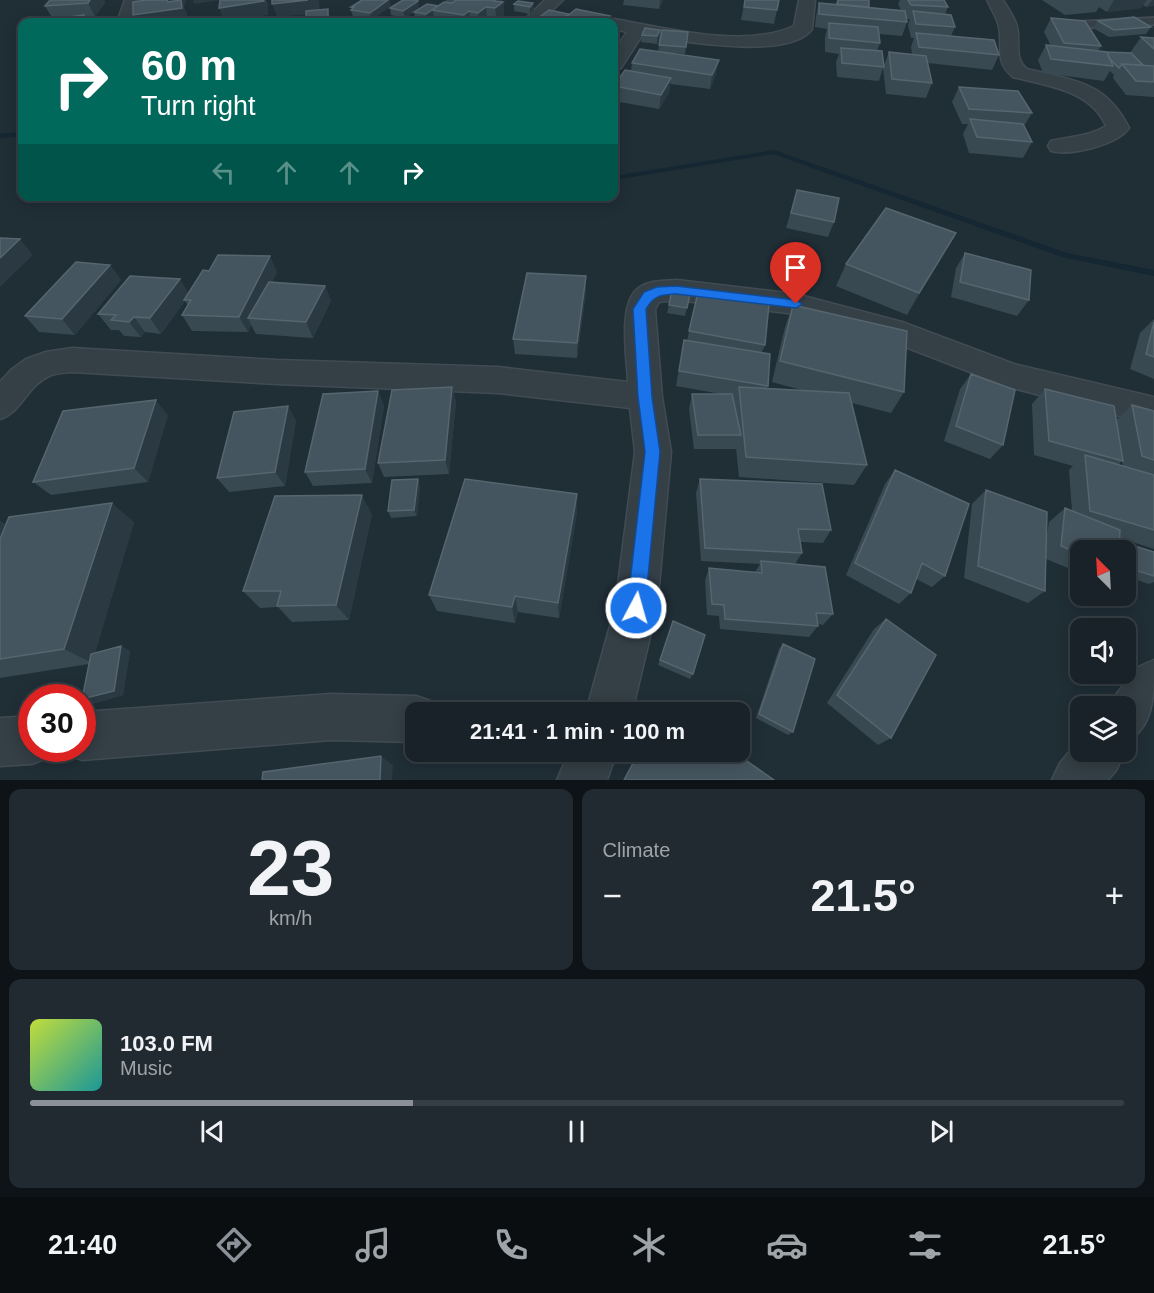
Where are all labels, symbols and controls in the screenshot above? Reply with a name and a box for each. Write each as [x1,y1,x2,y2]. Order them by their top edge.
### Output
icon: right [42,42,120,120]
text: 60 m [141,42,237,89]
text: Turn right [141,91,256,121]
icon: left [207,156,240,189]
icon: ahead [270,156,303,189]
icon: ahead [333,156,366,189]
icon: right [396,156,429,189]
pin [770,242,821,304]
icon: arrive [779,251,812,284]
north arrow [1070,540,1136,606]
map controls [1070,540,1136,762]
position arrow [604,576,668,640]
button: sound [1070,618,1136,684]
speed limit sign: 30 [18,684,96,762]
button: layers [1070,696,1136,762]
text: 21:41 · 1 min · 100 m [470,719,685,744]
text: 23 [247,824,334,912]
text: Climate [603,839,670,861]
text: 21.5° [810,870,916,921]
text: − [603,877,622,914]
text: + [1105,877,1124,914]
text: km/h [269,907,312,929]
text: 103.0 FM [120,1031,213,1056]
text: Music [120,1057,172,1079]
icon: previous [196,1115,229,1148]
icon: pause [560,1115,593,1148]
icon: next [925,1115,958,1148]
icon: directions [213,1224,255,1266]
icon: music [352,1224,394,1266]
icon: phone [490,1224,532,1266]
icon: climate [628,1224,670,1266]
icon: car [766,1224,808,1266]
icon: filters [904,1224,946,1266]
text: 21:40 [48,1230,117,1260]
text: 21.5° [1042,1230,1106,1260]

